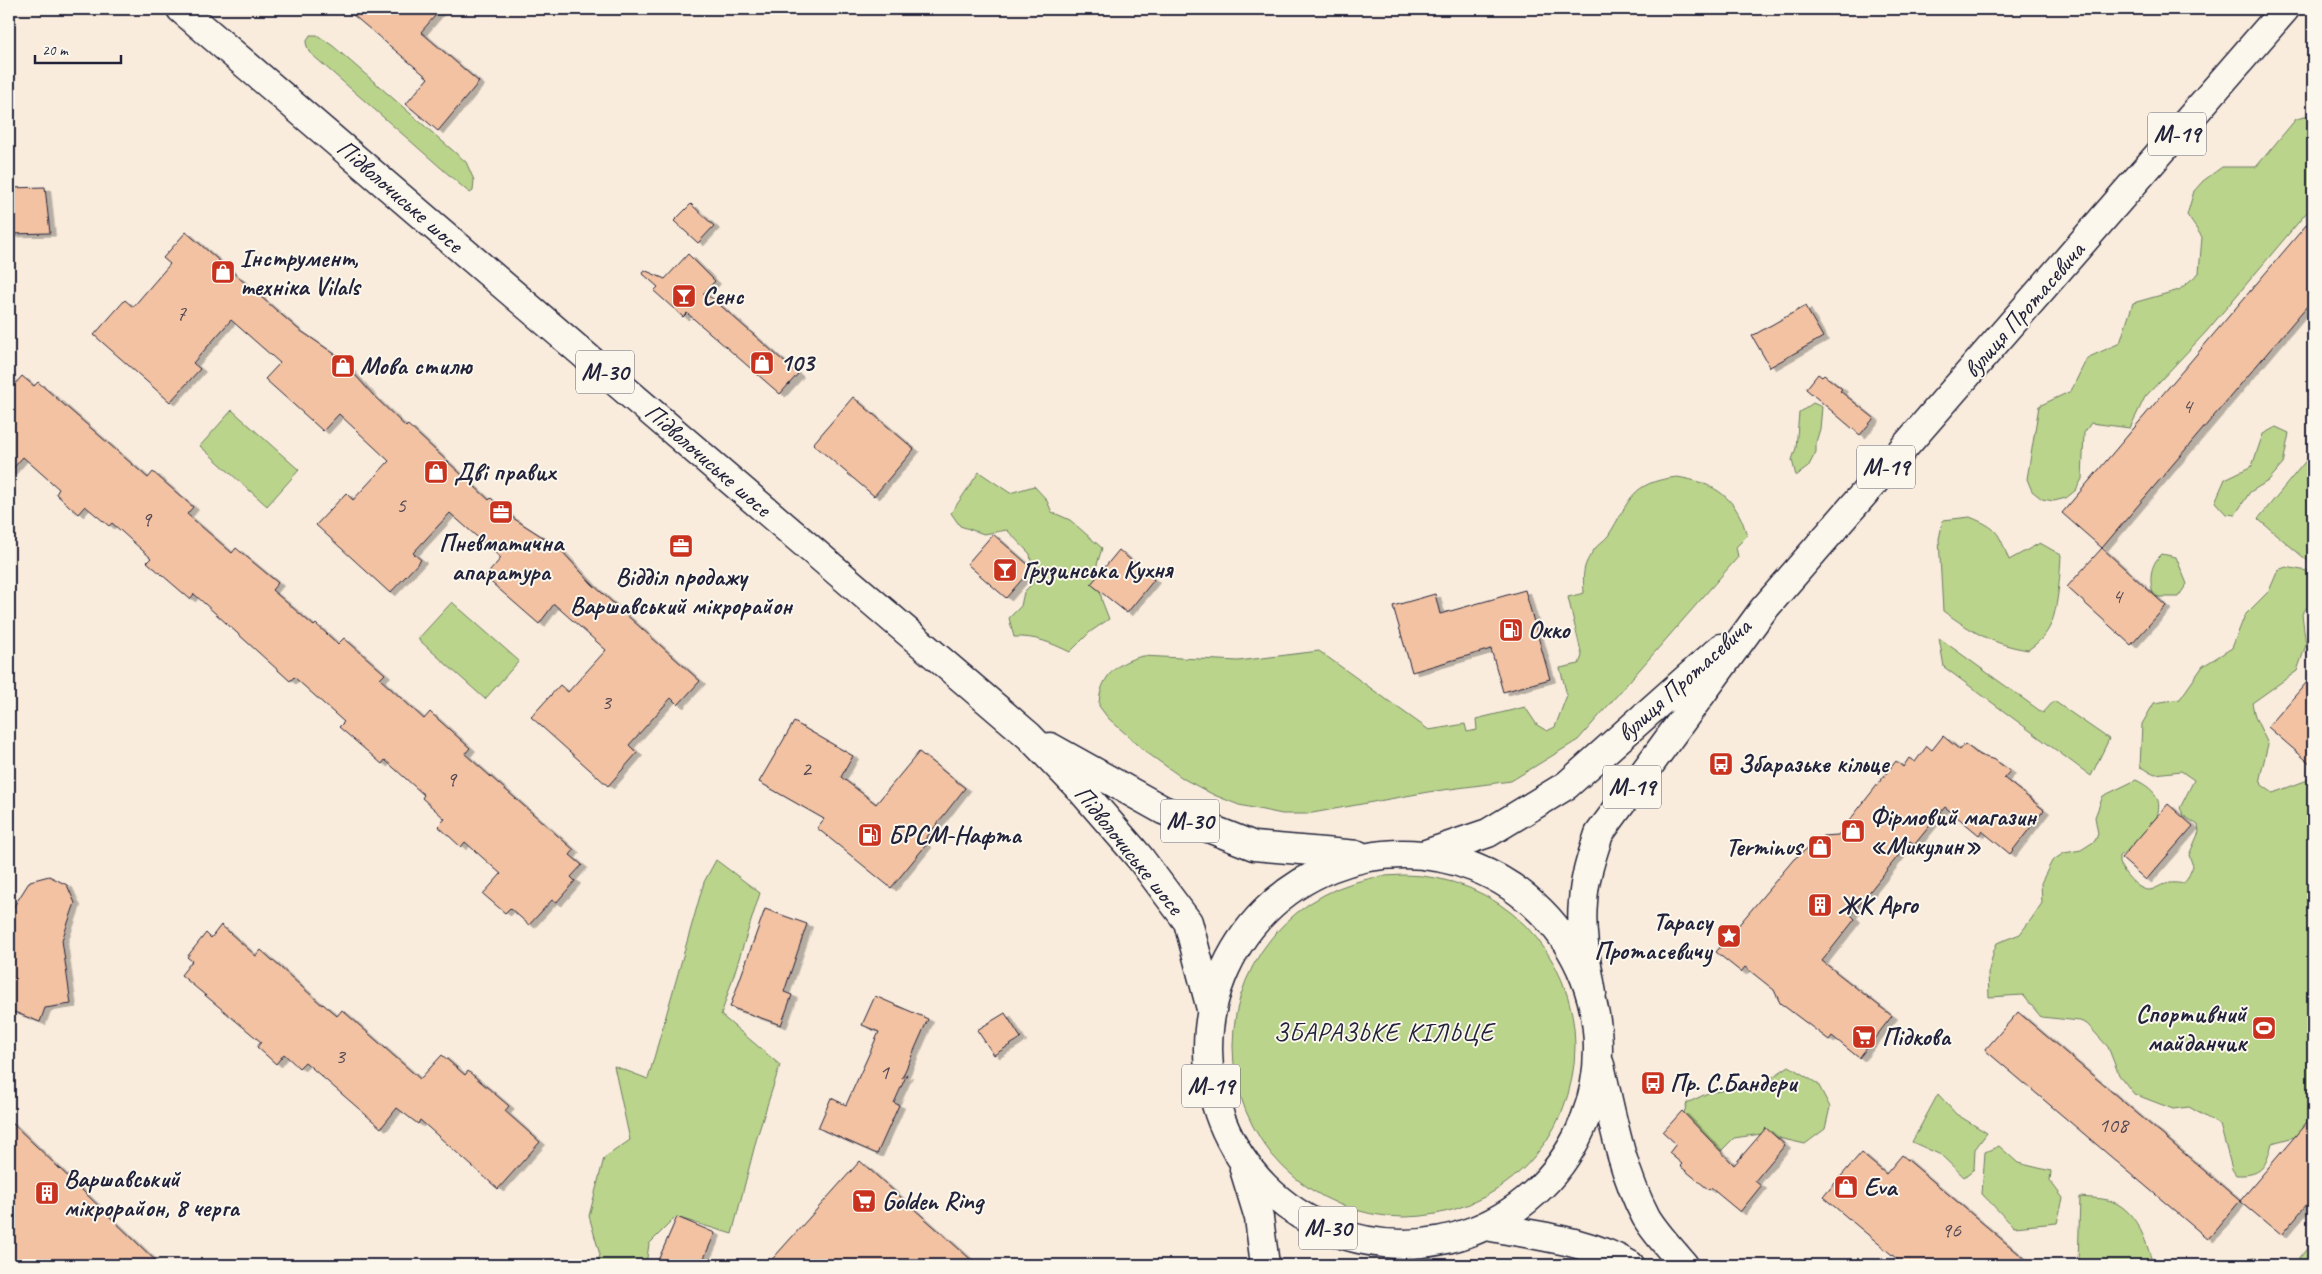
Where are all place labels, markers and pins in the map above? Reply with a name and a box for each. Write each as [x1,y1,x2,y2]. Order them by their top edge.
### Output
place label: Інструмент, техніка Vilals [240,242,362,303]
shop icon: Інструмент, техніка Vilals [210,259,236,285]
place label: Сенс [702,280,745,312]
bar icon: Сенс [671,283,697,309]
place label: 103 [780,347,817,379]
place label: Мова стилю [360,350,473,382]
shop icon: 103 [749,350,775,376]
shop icon: Мова стилю [330,353,356,379]
place label: Дві правих [454,456,558,488]
shop icon: Дві правих [423,459,449,485]
office icon: Пневматична апаратура [488,499,514,525]
place label: Пневматична апаратура [439,527,565,588]
office icon: Відділ продажу Варшавський мікрорайон [668,533,694,559]
place label: Грузинська Кухня [1022,554,1175,586]
bar icon: Грузинська Кухня [992,557,1018,583]
place label: Відділ продажу Варшавський мікрорайон [570,561,794,622]
place label: Окко [1528,614,1571,646]
fuel station icon: Окко [1498,617,1524,643]
place label: Збаразьке кільце [1738,748,1891,780]
bus stop icon: Збаразьке кільце [1708,751,1734,777]
place label: Фірмовий магазин «Микулин» [1870,801,2038,862]
shop icon: Фірмовий магазин «Микулин» [1840,818,1866,844]
place label: БРСМ-Нафта [888,819,1023,851]
fuel station icon: БРСМ-Нафта [857,822,883,848]
place label: Terminus [1726,831,1804,863]
shop icon: Terminus [1807,834,1833,860]
place label: ЖК Арго [1838,889,1920,921]
building icon: ЖК Арго [1807,892,1833,918]
place label: Тарасу Протасевичу [1594,906,1714,967]
place icon: Тарасу Протасевичу [1716,923,1742,949]
place label: Спортивний майданчик [2136,998,2249,1059]
sports icon: Спортивний майданчик [2251,1015,2277,1041]
place label: Підкова [1882,1021,1952,1053]
supermarket icon: Підкова [1851,1024,1877,1050]
place label: Пр. С.Бандери [1670,1067,1799,1099]
bus stop icon: Пр. С.Бандери [1640,1070,1666,1096]
place label: Варшавський мікрорайон, 8 черга [64,1163,241,1224]
place label: Eva [1864,1171,1898,1203]
shop icon: Eva [1833,1174,1859,1200]
building icon: Варшавський мікрорайон, 8 черга [34,1180,60,1206]
place label: Golden Ring [882,1185,986,1217]
supermarket icon: Golden Ring [851,1188,877,1214]

